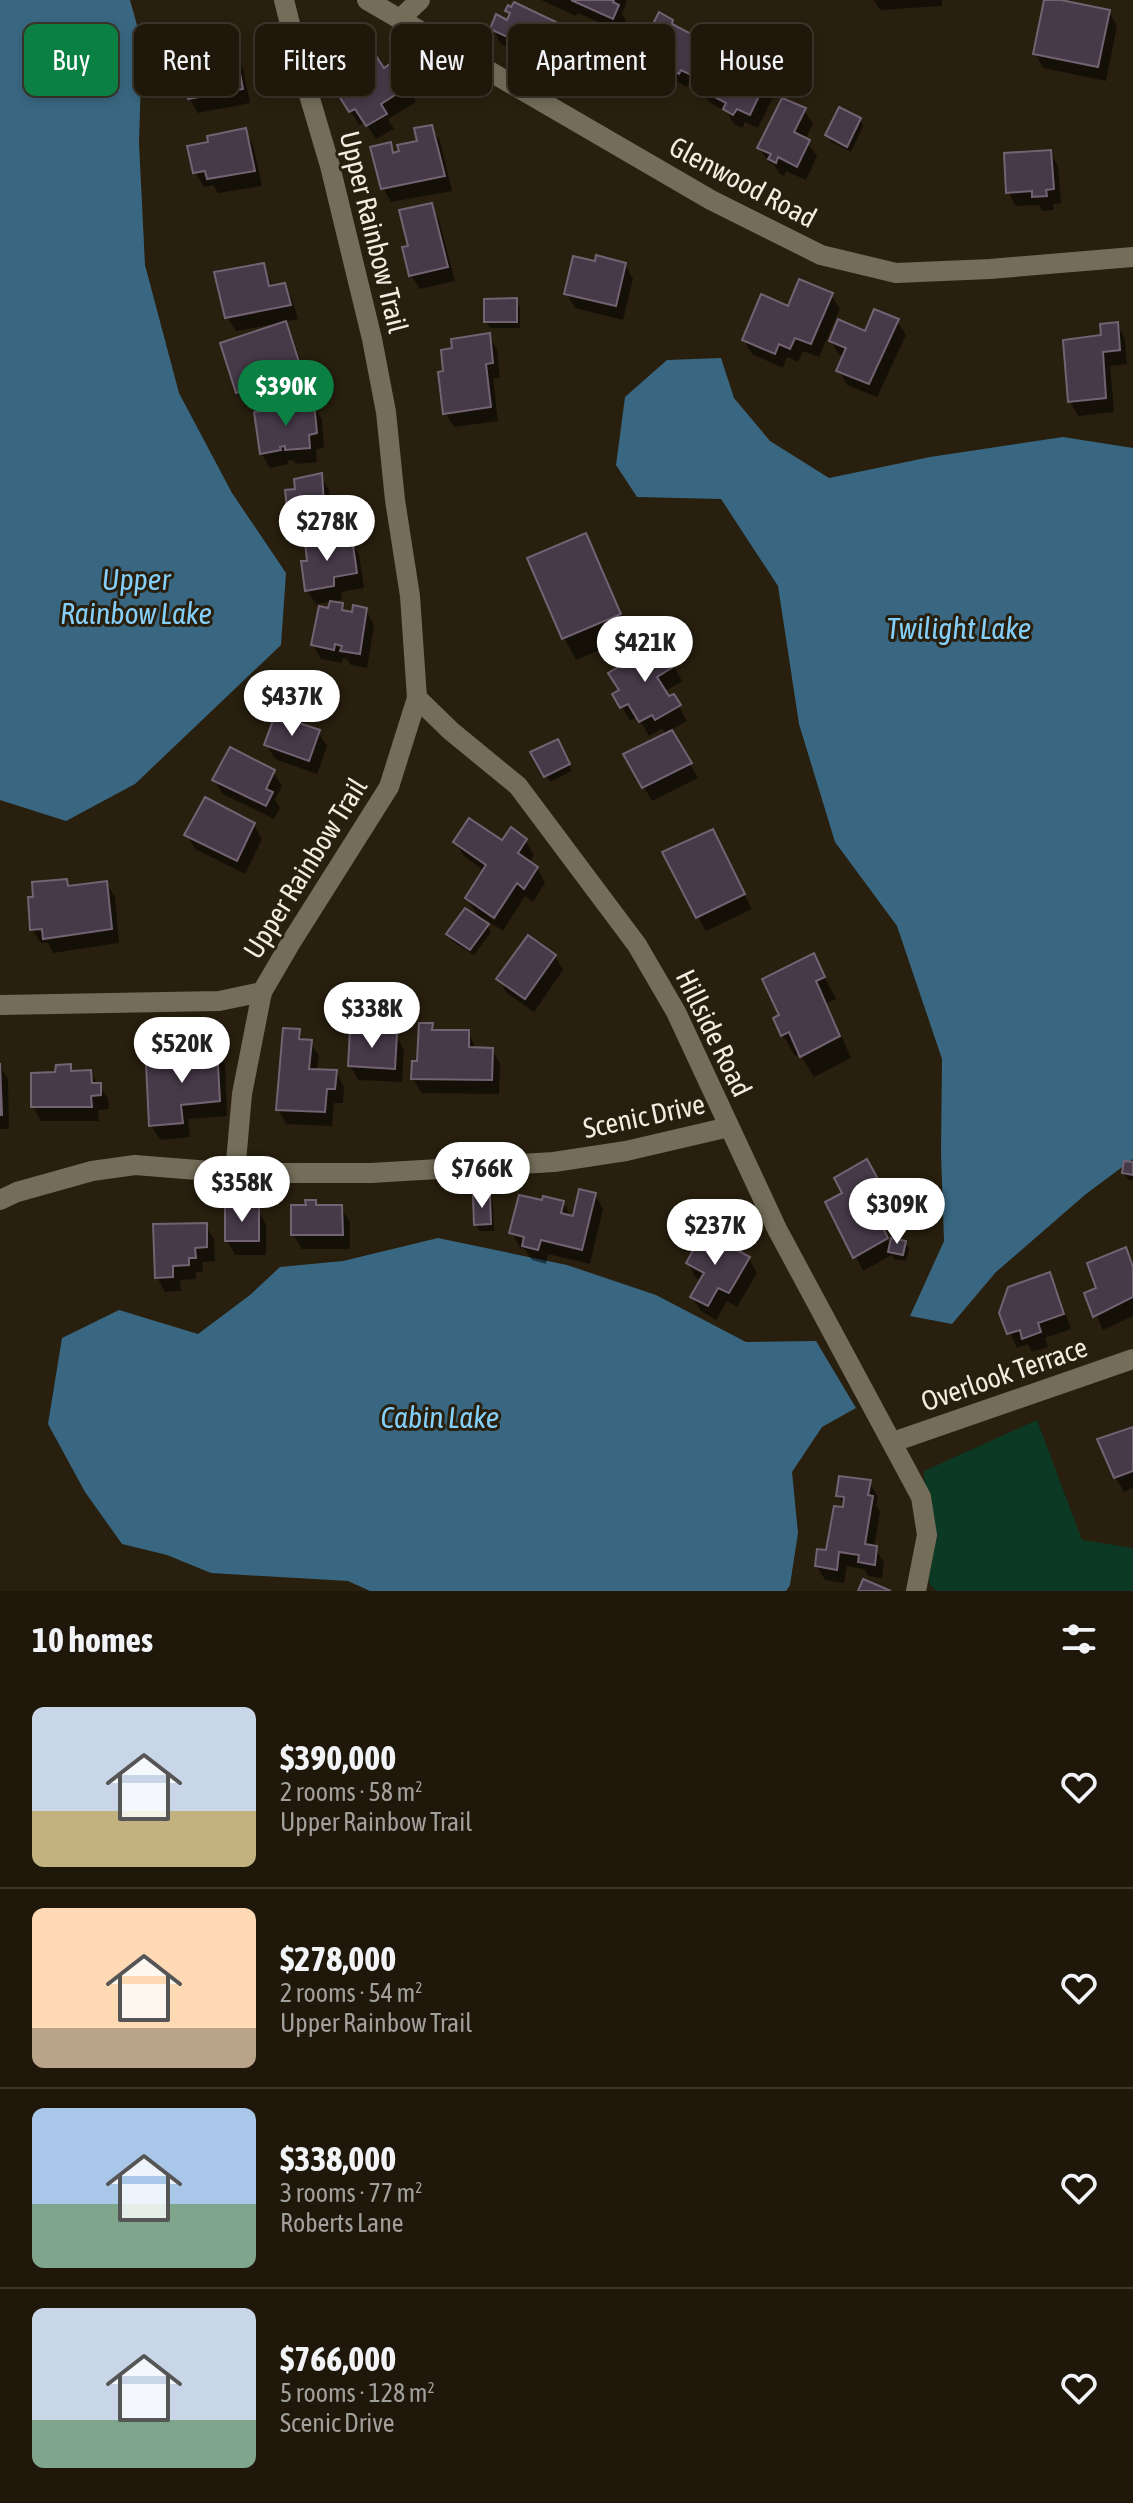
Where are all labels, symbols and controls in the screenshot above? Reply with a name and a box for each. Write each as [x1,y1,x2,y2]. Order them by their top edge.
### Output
chip: Buy [24,24,118,96]
chip: Rent [134,24,239,96]
chip: Filters [255,24,375,96]
chip: New [391,24,492,96]
chip: Apartment [508,24,675,96]
chip: House [691,24,812,96]
street label: Upper Rainbow Trail [333,128,415,337]
street label: Glenwood Road [664,130,822,234]
pin: $390K [230,360,342,428]
text: $390K [256,371,316,401]
pin: $278K [271,495,383,563]
text: $278K [297,506,357,536]
water label: Upper Rainbow Lake [60,562,212,630]
water label: Twilight Lake [887,611,1031,645]
pin: $421K [589,616,701,684]
text: $421K [615,627,675,657]
pin: $437K [236,670,348,738]
text: $437K [262,681,322,711]
street label: Upper Rainbow Trail [237,771,374,964]
street label: Hillside Road [670,964,758,1102]
pin: $338K [316,982,428,1050]
text: $338K [342,993,402,1023]
pin: $520K [126,1017,238,1085]
text: $520K [152,1028,212,1058]
street label: Scenic Drive [580,1088,708,1144]
pin: $766K [426,1142,538,1210]
text: $766K [452,1153,512,1183]
pin: $358K [186,1156,298,1224]
text: $358K [212,1167,272,1197]
pin: $309K [841,1178,953,1246]
text: $309K [867,1189,927,1219]
pin: $237K [659,1199,771,1267]
text: $237K [685,1210,745,1240]
street label: Overlook Terrace [917,1331,1091,1417]
water label: Cabin Lake [380,1400,500,1434]
icon: filters [1057,1617,1101,1661]
text: 10 homes [32,1620,153,1659]
text: $390,000 [280,1738,396,1777]
icon: home [96,1739,192,1835]
icon: heart [1057,1765,1101,1809]
text: 2 rooms · 58 m² [280,1777,422,1807]
text: Upper Rainbow Trail [280,1807,472,1837]
text: $278,000 [280,1939,396,1978]
icon: home [96,1940,192,2036]
icon: heart [1057,1966,1101,2010]
text: 2 rooms · 54 m² [280,1978,422,2008]
text: Upper Rainbow Trail [280,2008,472,2038]
text: $338,000 [280,2139,396,2178]
icon: home [96,2140,192,2236]
icon: heart [1057,2166,1101,2210]
text: 3 rooms · 77 m² [280,2178,422,2208]
text: Roberts Lane [280,2208,404,2238]
text: $766,000 [280,2339,396,2378]
icon: home [96,2340,192,2436]
icon: heart [1057,2366,1101,2410]
text: 5 rooms · 128 m² [280,2378,435,2408]
text: Scenic Drive [280,2408,395,2438]

